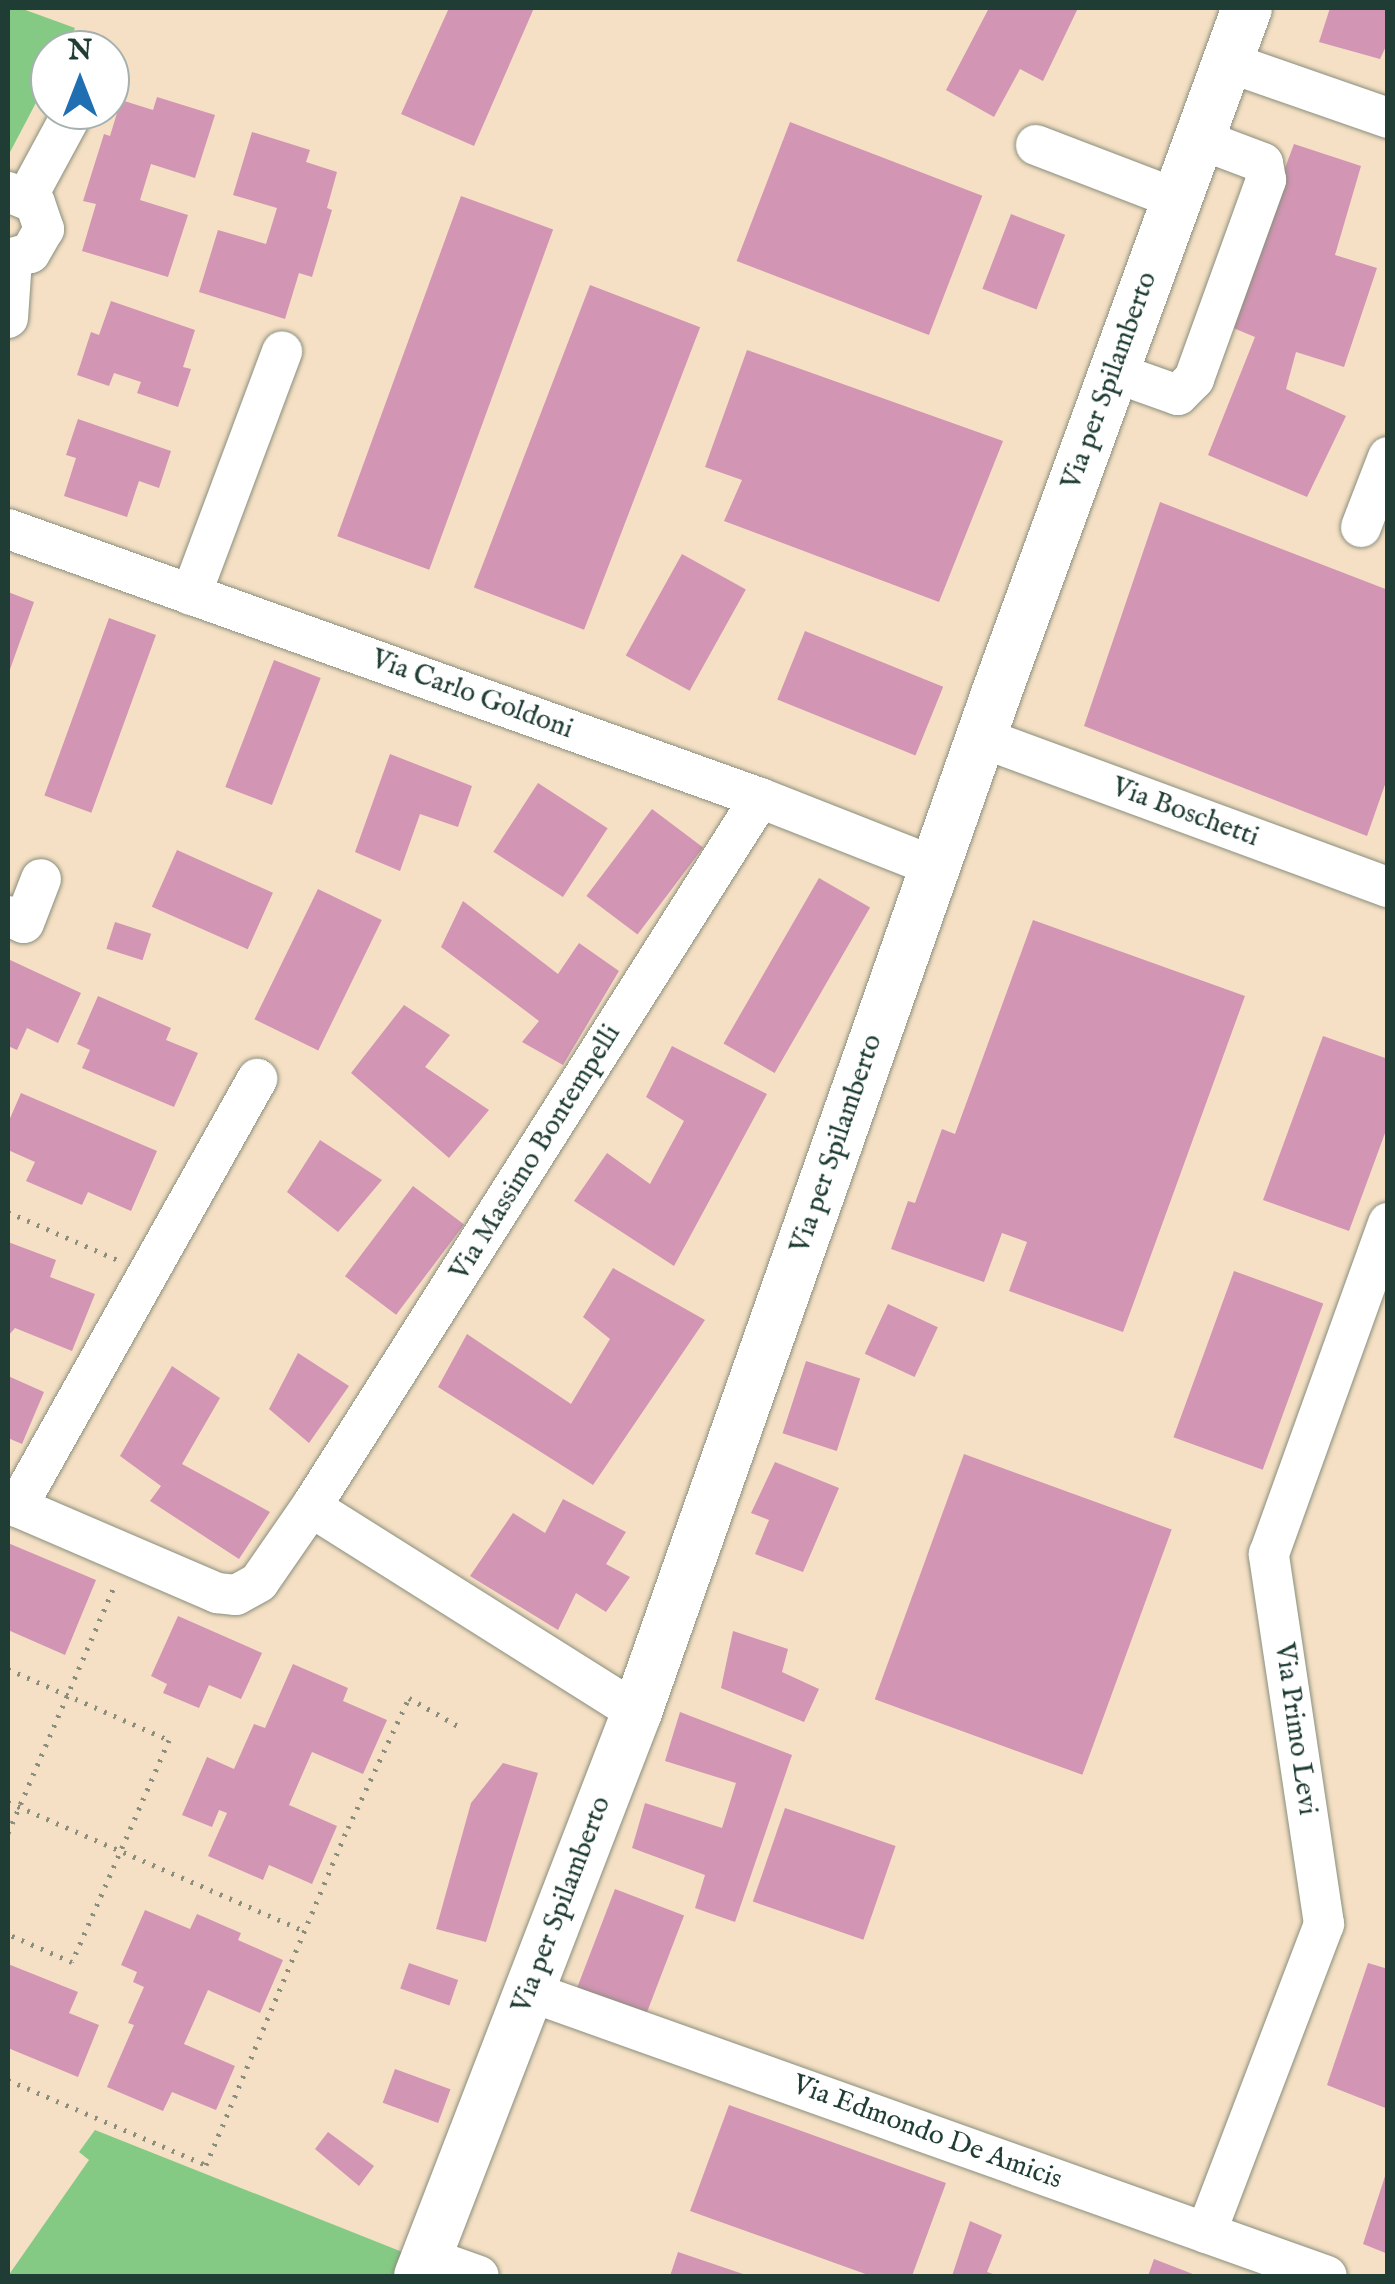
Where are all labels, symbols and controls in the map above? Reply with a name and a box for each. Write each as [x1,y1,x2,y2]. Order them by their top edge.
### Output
north arrow [30,30,130,130]
text: N [68,34,92,69]
street label: Via per Spilamberto [1055,267,1165,495]
street label: Via Carlo Goldoni [367,643,577,747]
street label: Via Boschetti [1107,771,1263,855]
street label: Via Massimo Bontempelli [443,1019,629,1287]
street label: Via per Spilamberto [784,1030,890,1258]
street label: Via Primo Levi [1266,1641,1324,1817]
street label: Via per Spilamberto [505,1792,619,2018]
street label: Via Edmondo De Amicis [788,2069,1066,2197]

